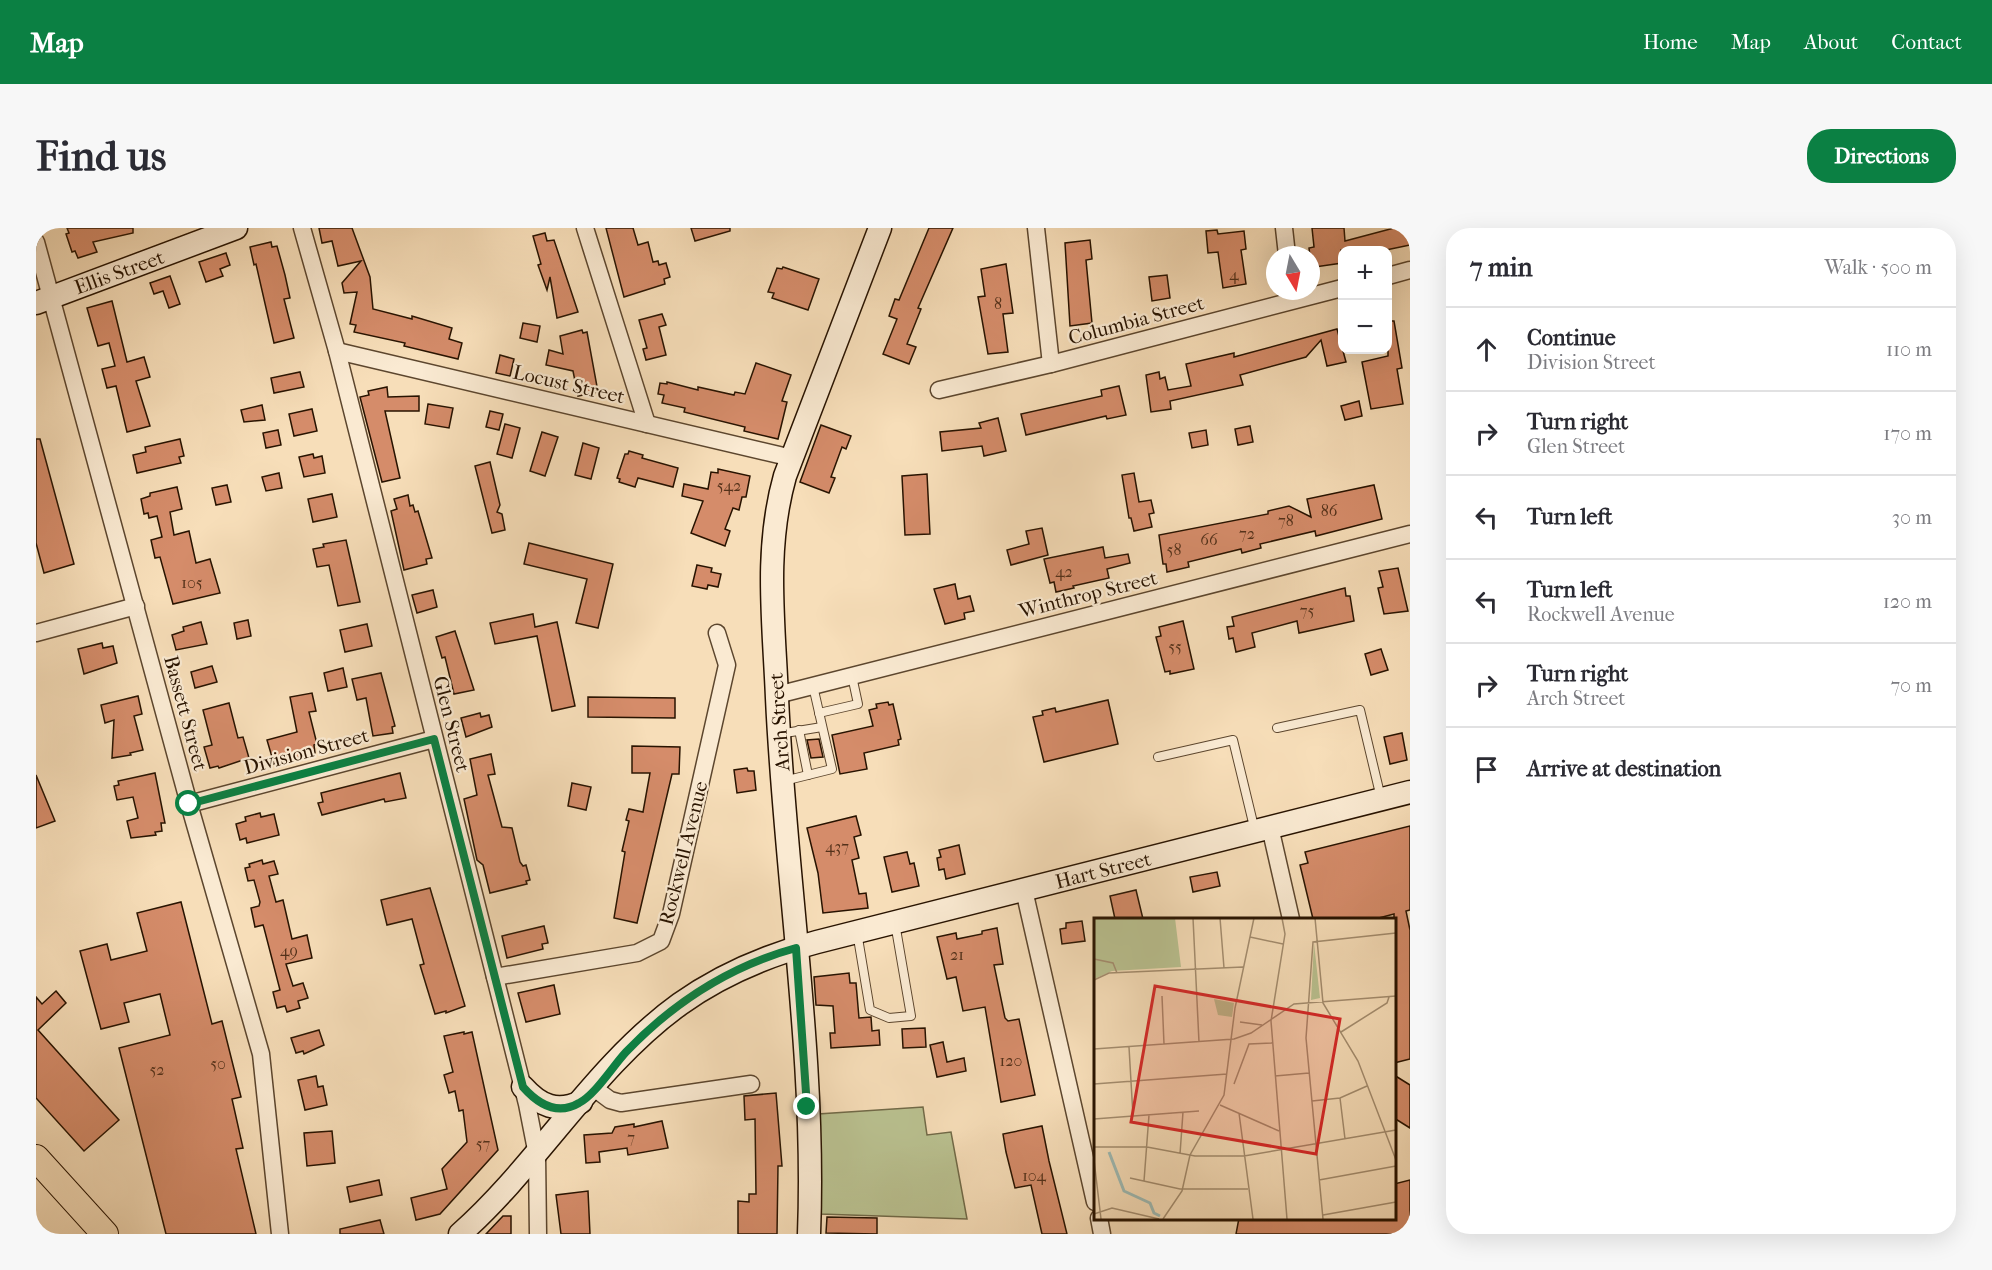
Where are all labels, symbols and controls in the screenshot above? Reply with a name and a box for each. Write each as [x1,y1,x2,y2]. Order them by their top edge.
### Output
text: Map [30,26,84,59]
text: Home [1643,30,1698,54]
text: Map [1731,30,1771,54]
text: About [1804,30,1858,54]
text: Contact [1891,30,1962,54]
button: Directions [1807,129,1956,183]
text: Find us [36,132,166,181]
street label: Ellis Street [71,246,167,299]
north arrow [1266,246,1320,300]
map controls [1338,246,1392,354]
button: + [1338,246,1392,300]
text: 7 min [1470,252,1533,283]
text: Walk · 500 m [1824,256,1932,279]
house number: 4 [1229,265,1239,284]
street label: Columbia Street [1066,291,1206,350]
house number: 8 [994,294,1002,313]
button: − [1338,300,1392,354]
text: Continue [1527,325,1616,351]
icon: ahead [1470,333,1503,366]
text: 110 m [1886,338,1932,361]
text: Division Street [1527,351,1656,374]
street label: Locust Street [511,360,627,409]
text: Turn right [1527,409,1628,435]
icon: right [1470,417,1503,450]
text: 170 m [1883,422,1932,445]
text: Glen Street [1527,435,1625,458]
house number: 542 [717,476,741,495]
house number: 86 [1321,501,1338,520]
icon: left [1470,501,1503,534]
text: Turn left [1527,504,1613,530]
text: 30 m [1892,506,1932,529]
house number: 78 [1278,511,1294,530]
house number: 72 [1239,524,1255,543]
house number: 66 [1200,530,1218,549]
house number: 58 [1167,540,1181,559]
house number: 42 [1055,562,1073,581]
street label: Winthrop Street [1016,566,1160,623]
house number: 105 [181,573,203,592]
text: Turn left [1527,577,1613,603]
icon: left [1470,585,1503,618]
text: 120 m [1883,590,1932,613]
house number: 75 [1300,601,1314,620]
text: Rockwell Avenue [1527,603,1675,626]
house number: 55 [1168,637,1182,656]
street label: Bassett Street [159,653,212,773]
text: Turn right [1527,661,1628,687]
icon: right [1470,669,1503,702]
street label: Arch Street [765,672,794,773]
street label: Glen Street [428,674,475,775]
text: 70 m [1890,674,1932,697]
text: Arch Street [1527,687,1625,710]
street label: Division Street [241,724,371,779]
icon: arrive [1470,753,1503,786]
text: Arrive at destination [1527,756,1721,782]
street label: Rockwell Avenue [654,779,713,928]
route start [175,790,201,816]
house number: 437 [825,837,849,856]
street label: Hart Street [1053,847,1153,893]
inset map [1094,918,1395,1219]
house number: 49 [280,941,298,960]
house number: 21 [950,945,964,964]
house number: 120 [1000,1051,1022,1070]
house number: 50 [210,1054,226,1073]
house number: 52 [149,1060,165,1079]
route end [793,1093,819,1119]
house number: 7 [627,1128,635,1147]
house number: 57 [476,1134,491,1153]
house number: 104 [1022,1166,1046,1185]

